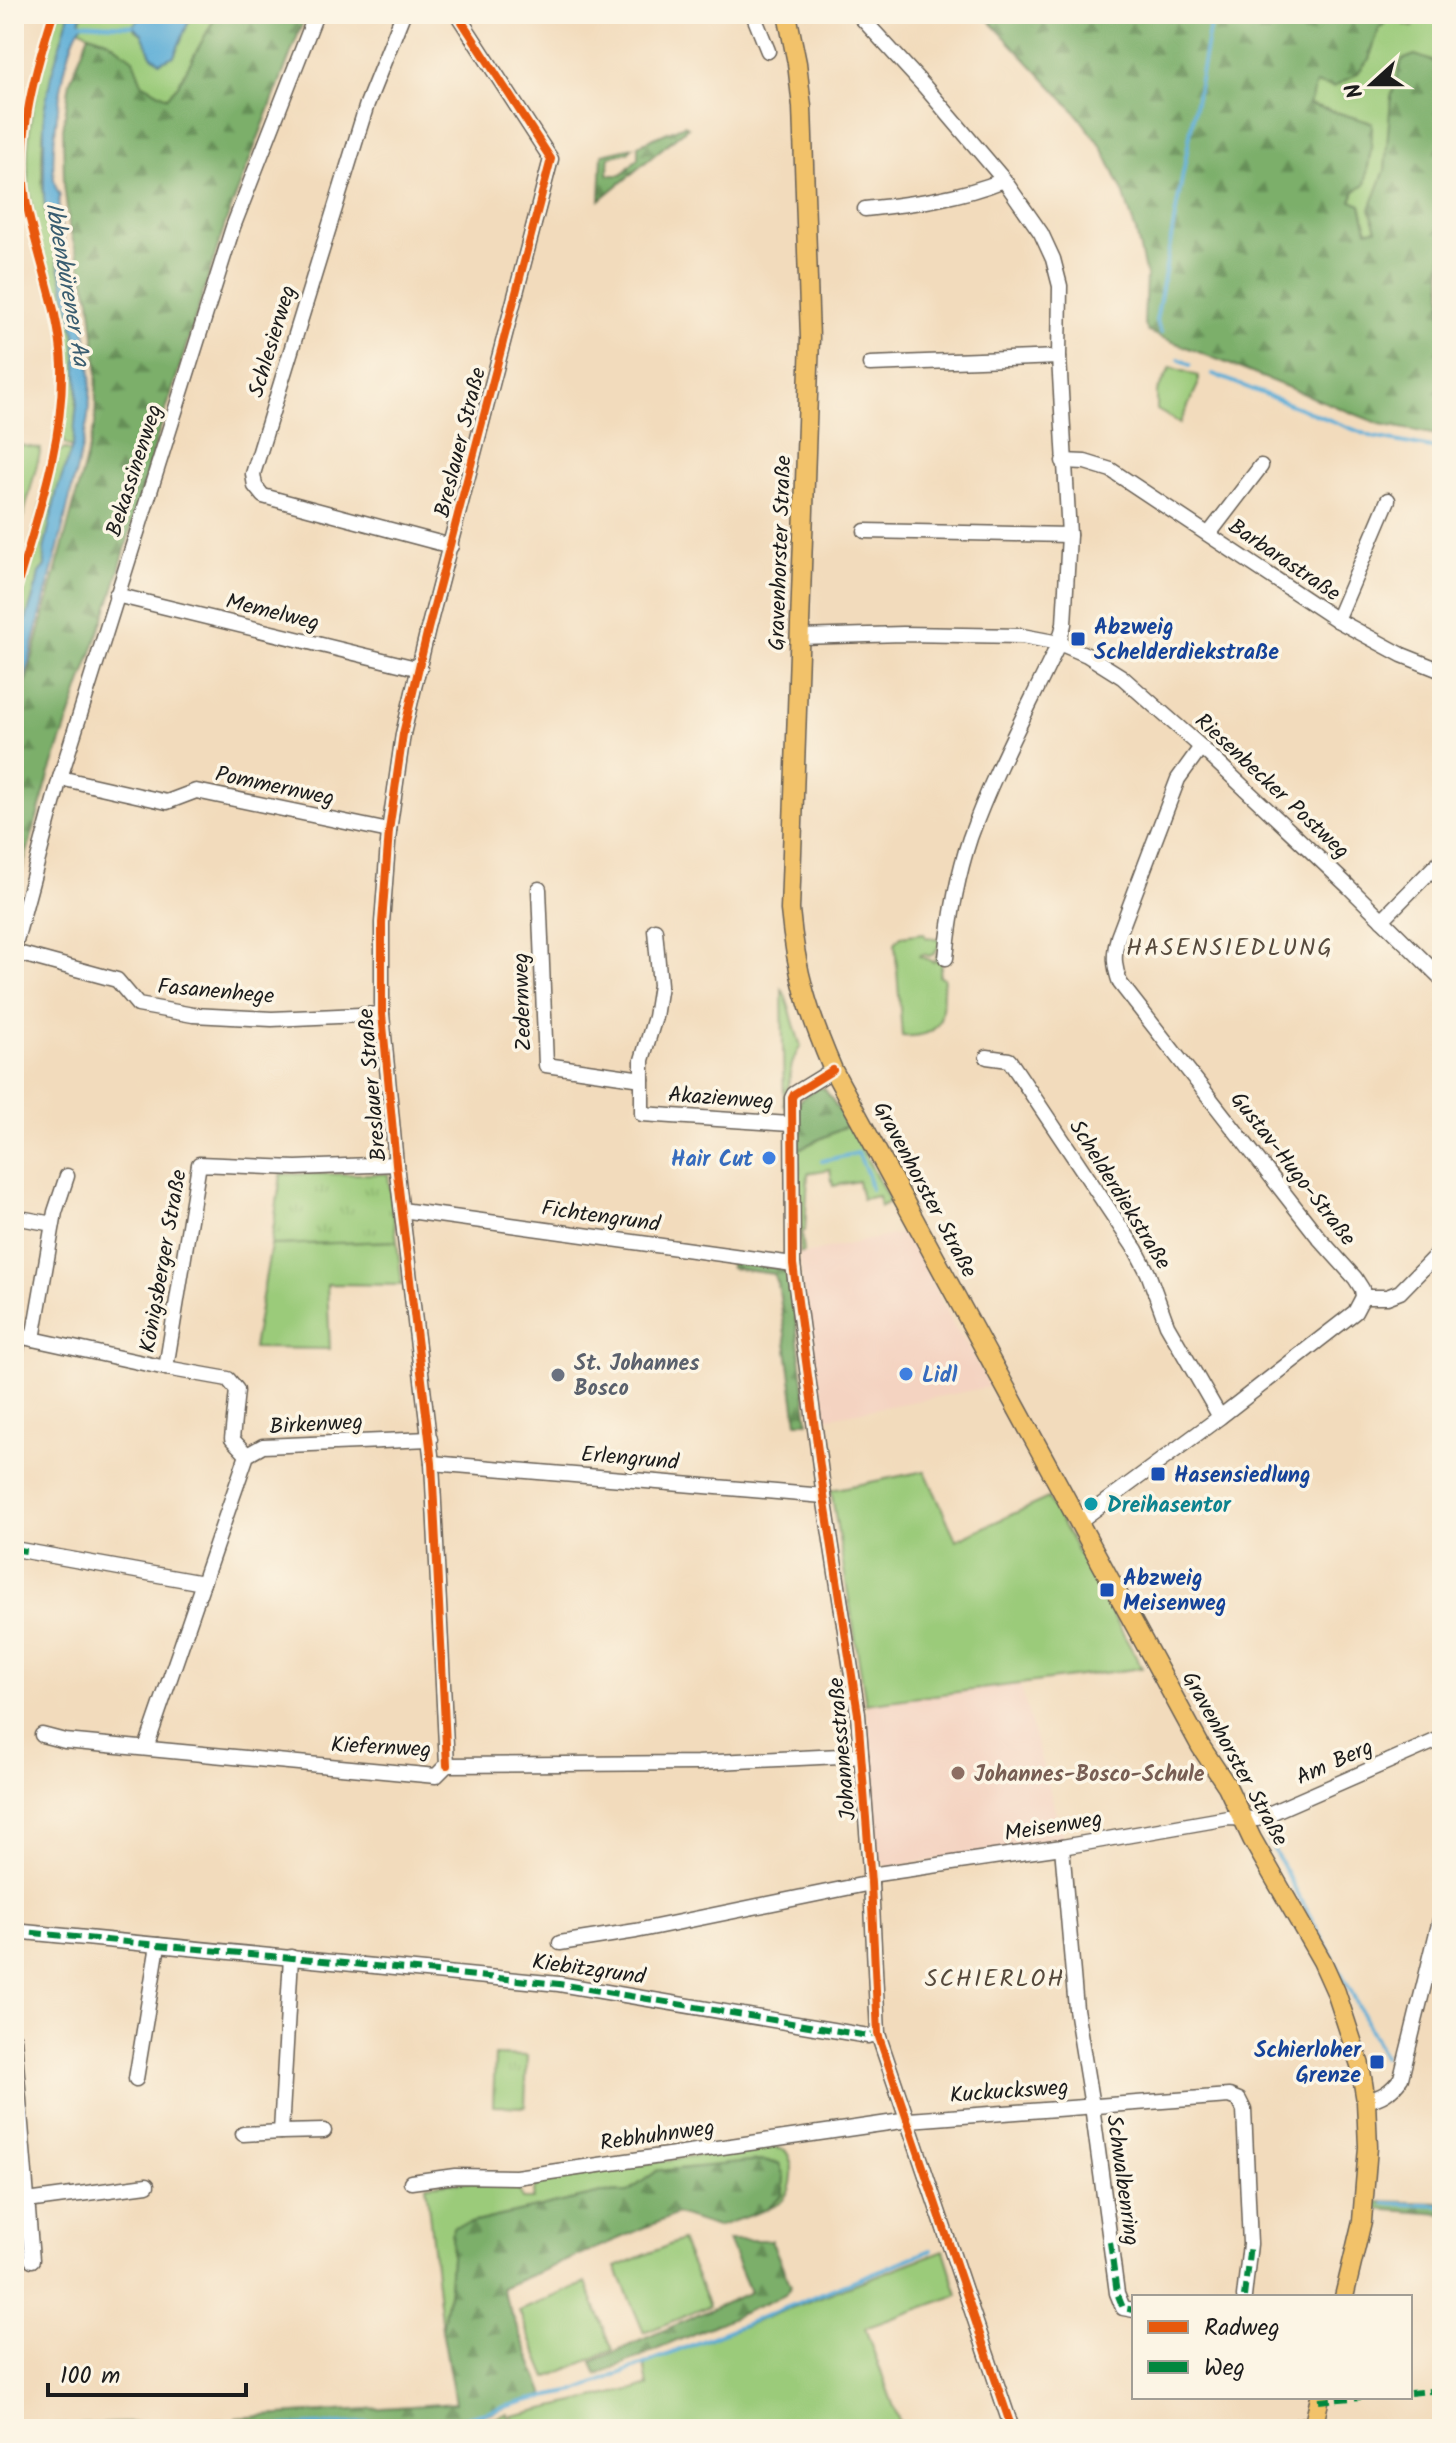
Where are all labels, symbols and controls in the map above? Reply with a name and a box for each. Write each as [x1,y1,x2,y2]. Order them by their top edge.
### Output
north arrow [1332,44,1412,124]
text: N [1337,77,1374,103]
water label: Ibbenbürener Aa [33,199,100,371]
street label: Schlesierweg [240,281,307,402]
street label: Breslauer Straße [426,364,497,521]
street label: Bekassinenweg [98,400,173,541]
street label: Gravenhorster Straße [761,455,802,651]
street label: Barbarastraße [1220,510,1347,612]
street label: Memelweg [222,585,323,642]
place label: Abzweig Schelderdiekstraße [1094,611,1279,671]
marker: Abzweig Schelderdiekstraße [1069,630,1087,648]
street label: Riesenbecker Postweg [1186,705,1357,868]
street label: Pommernweg [212,758,337,817]
district label: HASENSIEDLUNG [1126,929,1334,968]
street label: Zedernweg [504,952,543,1052]
street label: Fasanenhege [156,970,276,1015]
street label: Breslauer Straße [349,1007,398,1163]
street label: Akazienweg [667,1078,775,1121]
street label: Gustav-Hugo-Straße [1220,1085,1364,1254]
street label: Gravenhorster Straße [862,1096,985,1285]
street label: Schelderdiekstraße [1059,1113,1179,1277]
place label: Hair Cut [671,1143,754,1178]
marker: Hair Cut [760,1149,778,1167]
street label: Königsberger Straße [131,1167,198,1356]
street label: Fichtengrund [539,1192,663,1243]
place label: St. Johannes Bosco [574,1347,700,1407]
place label: Lidl [922,1359,958,1394]
marker: Lidl [897,1365,915,1383]
marker: St. Johannes Bosco [549,1366,567,1384]
street label: Birkenweg [268,1406,364,1445]
street label: Erlengrund [579,1438,681,1481]
place label: Hasensiedlung [1174,1459,1311,1494]
marker: Hasensiedlung [1149,1465,1167,1483]
place label: Dreihasentor [1107,1489,1232,1524]
marker: Dreihasentor [1082,1495,1100,1513]
place label: Abzweig Meisenweg [1123,1562,1226,1622]
marker: Abzweig Meisenweg [1098,1581,1116,1599]
street label: Gravenhorster Straße [1171,1665,1297,1853]
street label: Johannesstraße [820,1676,867,1822]
street label: Kiefernweg [330,1728,432,1769]
street label: Am Berg [1291,1731,1379,1796]
place label: Johannes-Bosco-Schule [974,1758,1205,1793]
marker: Johannes-Bosco-Schule [949,1764,967,1782]
street label: Meisenweg [1002,1802,1105,1852]
street label: Kiebitzgrund [530,1945,649,1996]
district label: SCHIERLOH [925,1960,1065,1999]
place label: Schierloher Grenze [1254,2034,1362,2094]
marker: Schierloher Grenze [1368,2053,1386,2071]
street label: Kuckucksweg [949,2071,1070,2114]
street label: Rebhuhnweg [598,2111,717,2162]
street label: Schwalbenring [1095,2113,1148,2248]
legend [1132,2295,1412,2399]
text: Radweg [1204,2309,1280,2348]
scale bar [48,2347,246,2397]
text: Weg [1204,2349,1245,2388]
text: 100 m [60,2357,120,2396]

